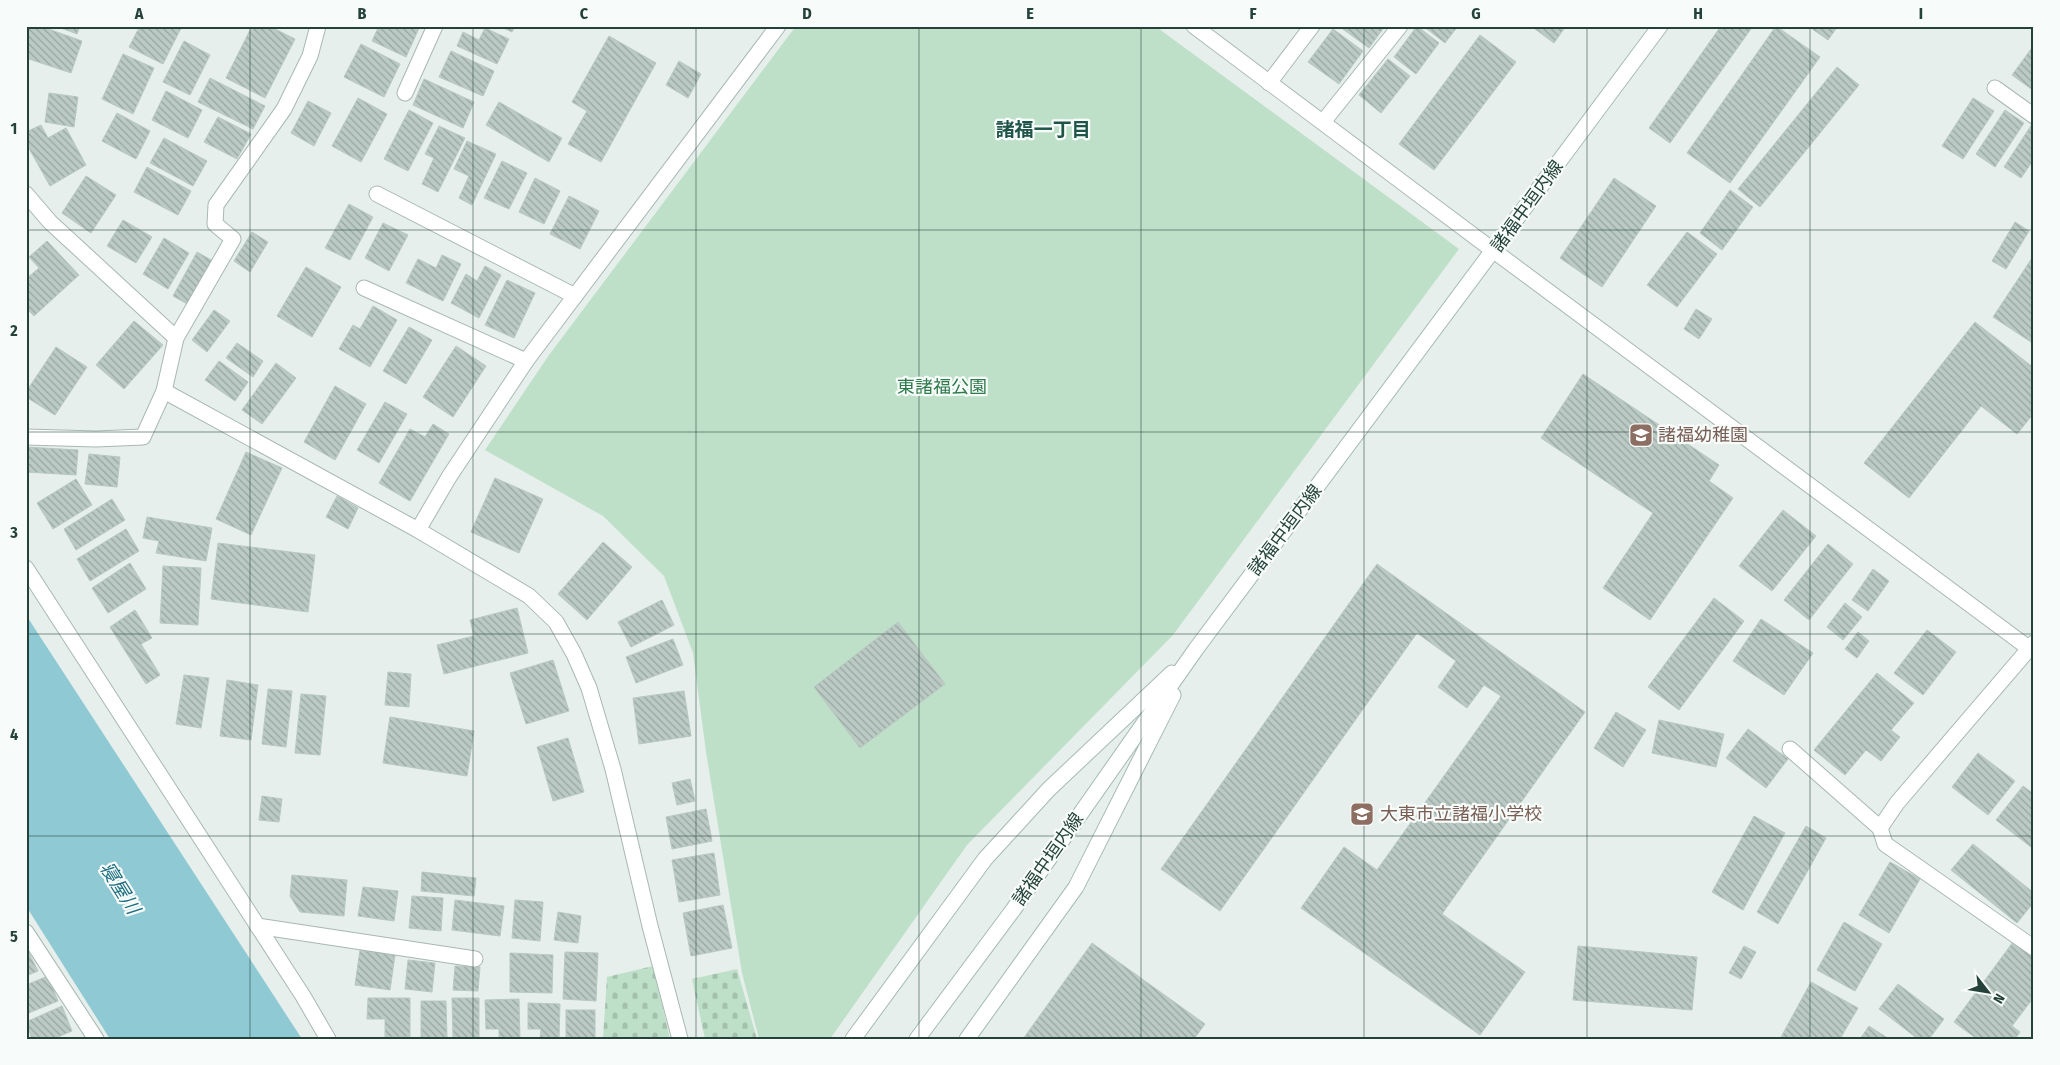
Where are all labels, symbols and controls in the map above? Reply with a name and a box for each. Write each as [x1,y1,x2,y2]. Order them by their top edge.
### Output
text: A [134,4,144,23]
text: B [358,4,367,23]
text: C [580,4,589,23]
text: D [802,4,812,23]
text: E [1026,4,1034,23]
text: F [1249,4,1257,23]
text: G [1471,4,1481,23]
text: H [1693,4,1703,23]
text: I [1919,4,1923,23]
district label: 諸福一丁目 [995,118,1091,141]
text: 1 [11,119,17,138]
street label: 諸福中垣内線 [1486,156,1568,256]
text: 2 [9,321,18,340]
park label: 東諸福公園 [897,376,987,398]
school or university icon: 諸福幼稚園 [1628,422,1654,448]
place label: 諸福幼稚園 [1658,424,1748,446]
street label: 諸福中垣内線 [1244,480,1326,580]
text: 3 [9,523,18,542]
text: 4 [10,725,18,744]
school or university icon: 大東市立諸福小学校 [1349,801,1375,827]
place label: 大東市立諸福小学校 [1380,803,1542,825]
street label: 諸福中垣内線 [1008,808,1088,910]
water label: 寝屋川 [95,858,146,920]
text: 5 [10,927,18,946]
north arrow [1962,968,2012,1018]
text: N [1989,990,2008,1006]

